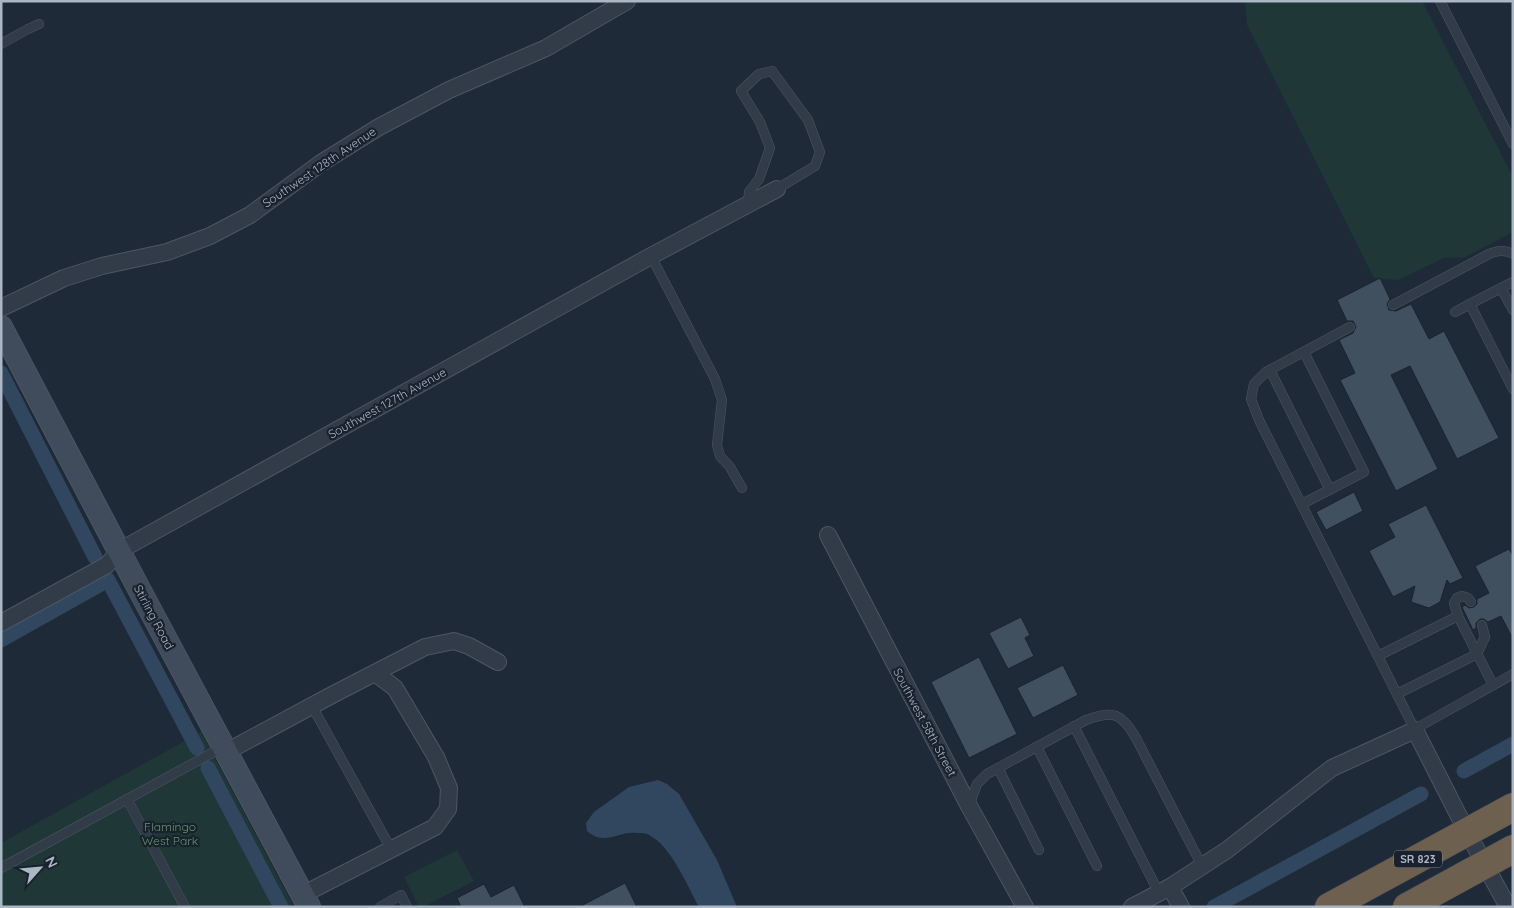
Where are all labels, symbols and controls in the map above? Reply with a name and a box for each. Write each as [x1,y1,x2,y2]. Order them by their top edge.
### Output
street label: Southwest 128th Avenue [260,123,379,210]
street label: Southwest 127th Avenue [325,364,449,442]
street label: Stirling Road [131,582,177,652]
street label: Southwest 58th Street [890,665,960,779]
park label: Flamingo West Park [142,819,198,848]
north arrow [15,843,65,893]
road number: SR 823 [1394,851,1442,868]
text: N [41,853,62,871]

